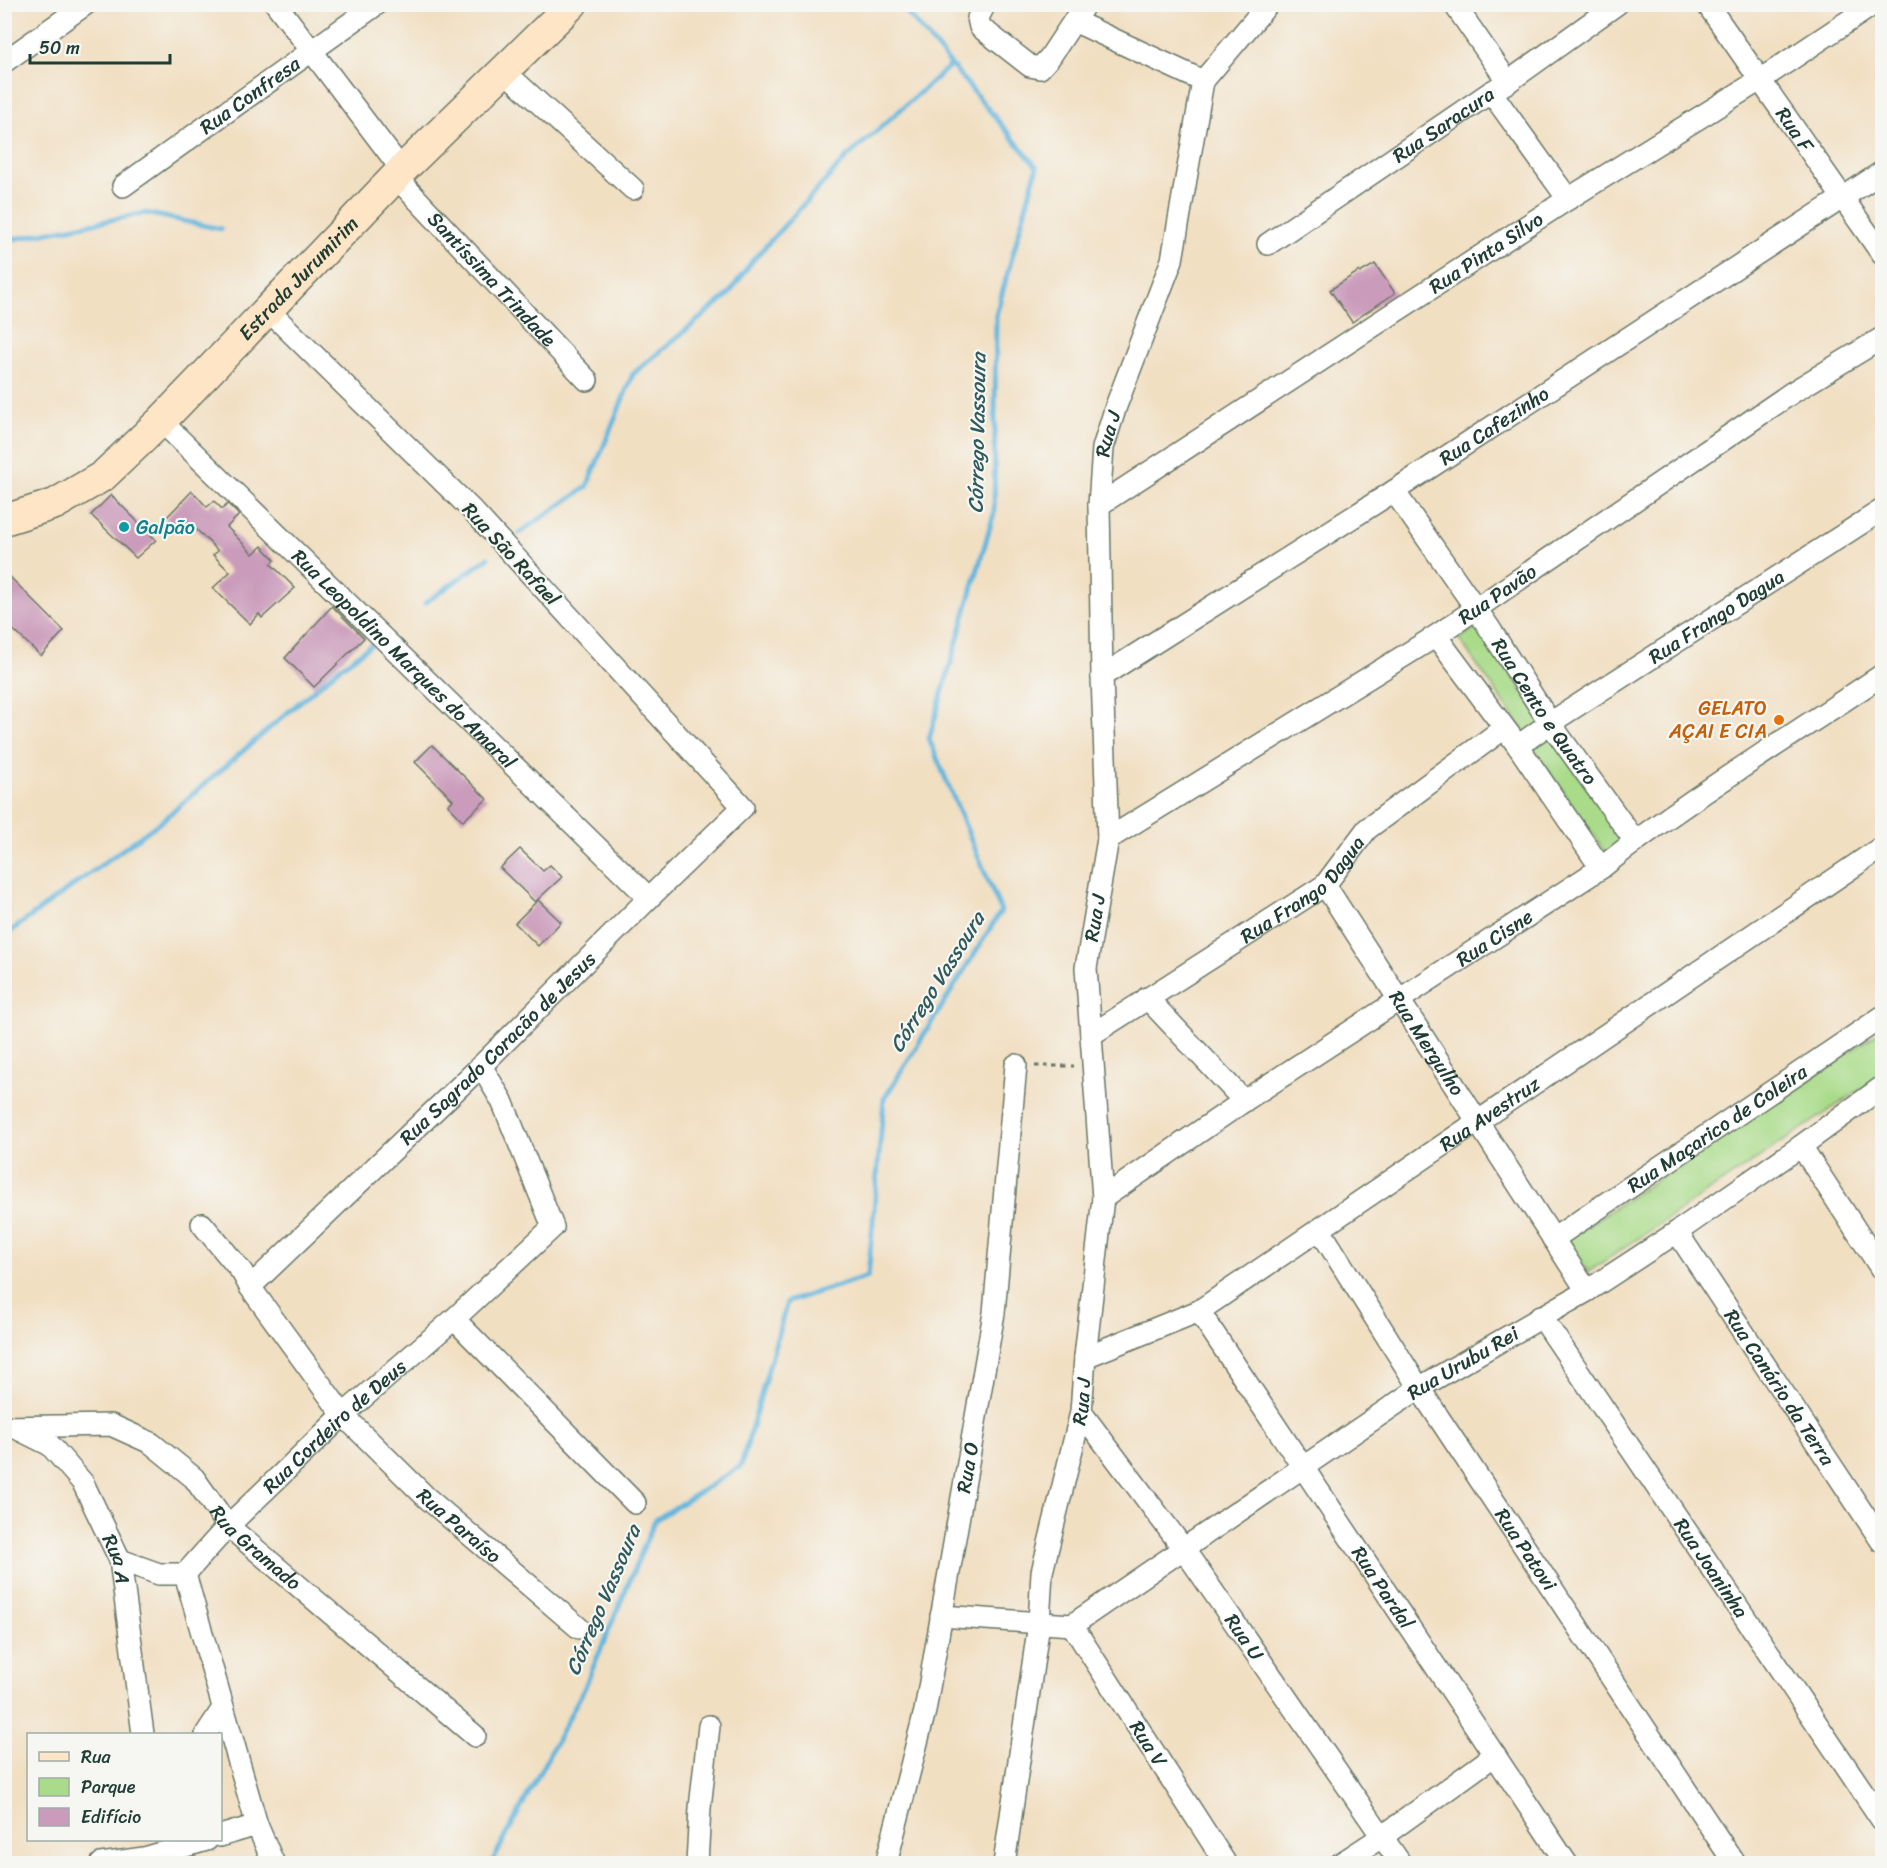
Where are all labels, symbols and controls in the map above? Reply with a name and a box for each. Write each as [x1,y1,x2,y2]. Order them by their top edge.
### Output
scale bar [30,27,170,65]
text: 50 m [39,32,80,64]
street label: Rua Confresa [192,46,309,144]
street label: Rua Saracura [1385,77,1502,172]
street label: Rua F [1766,99,1824,161]
street label: Rua Pinta Silvo [1421,202,1551,303]
street label: Santíssima Trindade [419,203,565,355]
street label: Estrada Jurumirim [229,208,367,349]
water label: Córrego Vassoura [957,350,997,514]
street label: Rua Cafezinho [1432,377,1556,475]
street label: Rua J [1085,405,1131,458]
street label: Rua São Rafael [453,494,570,615]
place label: Galpão [136,510,195,545]
marker: Galpão [117,520,131,534]
street label: Rua Leopoldino Marques do Amaral [283,540,526,778]
street label: Rua Pavão [1451,554,1544,634]
street label: Rua Frango Dagua [1641,559,1792,673]
street label: Rua Cento e Quatro [1482,631,1607,793]
place label: GELATO AÇAI E CIA [1668,691,1767,749]
marker: GELATO AÇAI E CIA [1772,713,1786,727]
street label: Rua Frango Dagua [1233,828,1374,953]
street label: Rua J [1073,891,1116,944]
street label: Rua Cisne [1449,899,1540,976]
water label: Córrego Vassoura [878,902,997,1060]
street label: Rua Sagrado Coracão de Jesus [391,942,605,1154]
street label: Rua Mergulho [1380,983,1474,1103]
street label: Rua Maçarico de Coleira [1619,1054,1816,1202]
street label: Rua Avestruz [1432,1066,1548,1161]
street label: Rua Canário da Terra [1715,1301,1845,1474]
street label: Rua Urubu Rei [1399,1316,1526,1409]
street label: Rua Cordeiro de Deus [254,1349,415,1502]
street label: Rua J [1061,1376,1101,1429]
street label: Rua O [946,1439,989,1496]
street label: Rua Paraíso [408,1479,510,1572]
street label: Rua Gramado [201,1497,310,1599]
street label: Rua Patovi [1486,1501,1567,1599]
street label: Rua Joaninha [1665,1510,1758,1625]
water label: Córrego Vassoura [554,1516,653,1681]
street label: Rua A [92,1528,140,1586]
street label: Rua Pardal [1342,1538,1424,1637]
street label: Rua U [1215,1606,1274,1669]
street label: Rua V [1120,1713,1177,1775]
legend [27,1733,222,1841]
text: Rua [81,1741,112,1773]
text: Parque [81,1771,136,1803]
text: Edifício [81,1801,141,1833]

